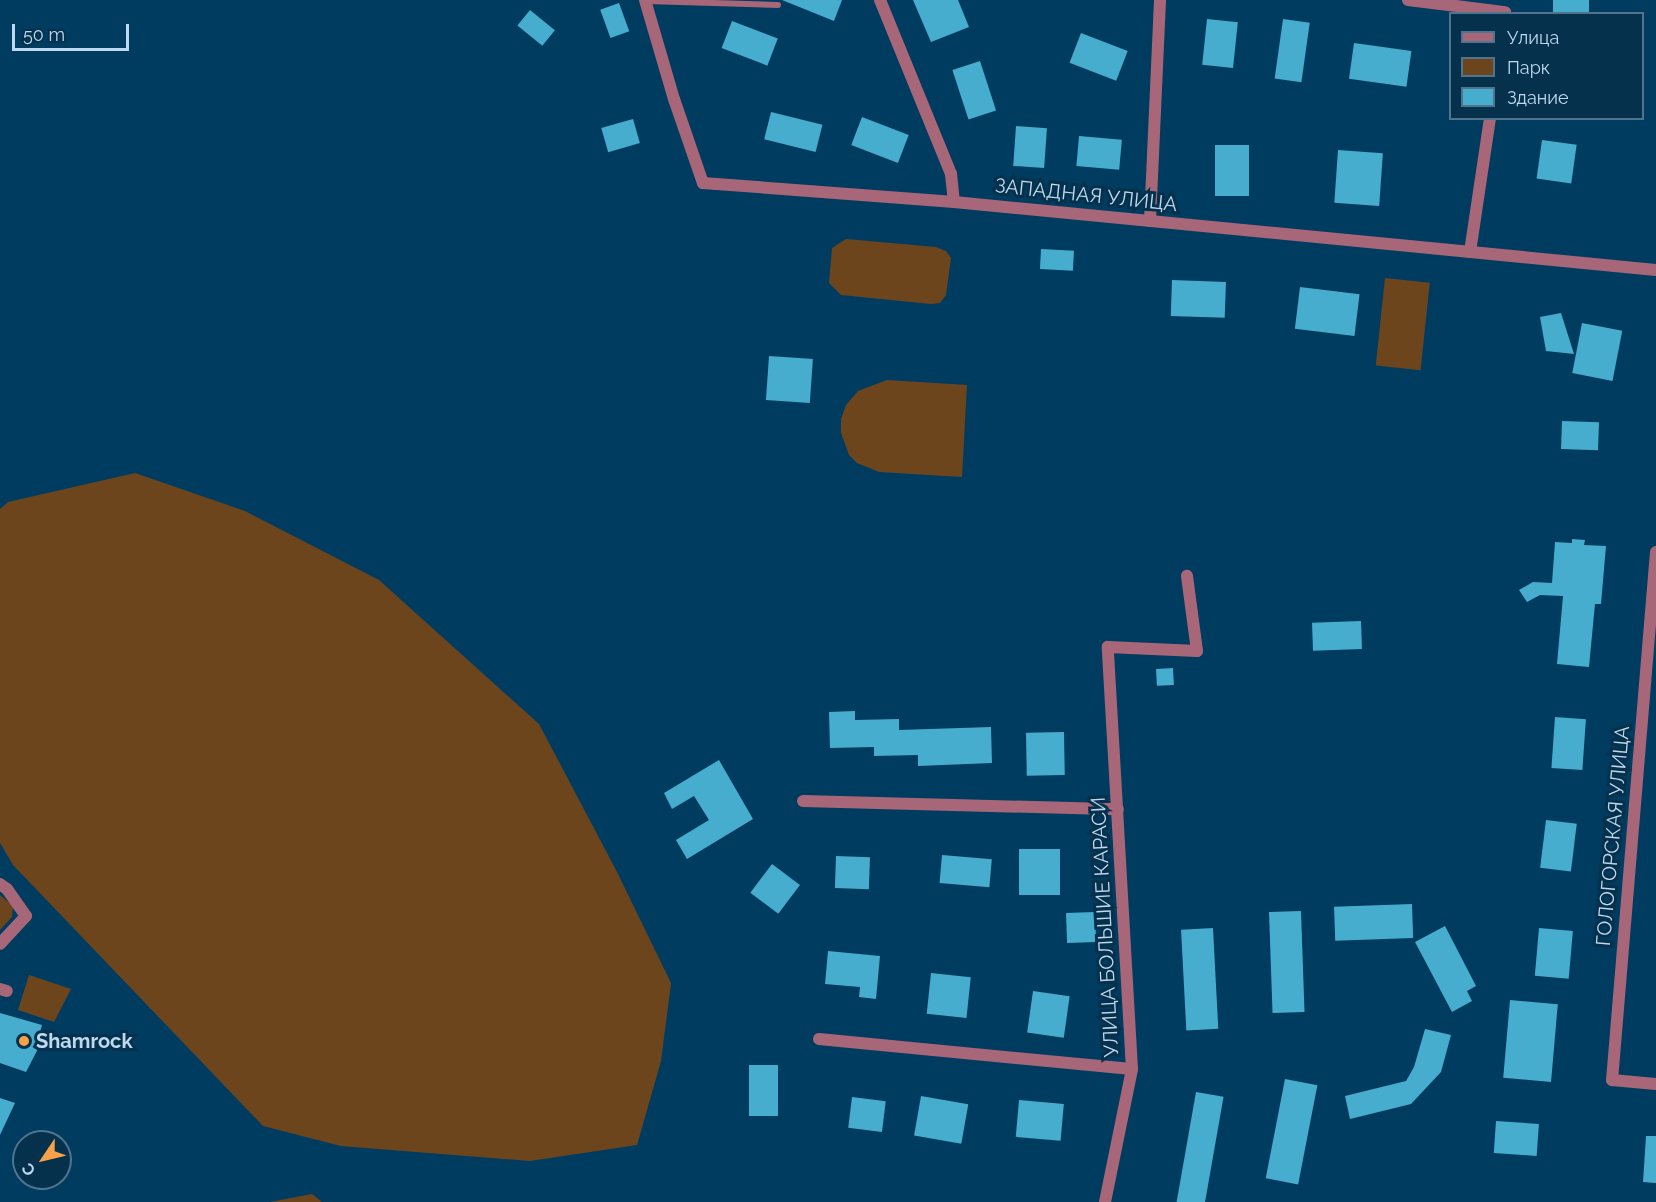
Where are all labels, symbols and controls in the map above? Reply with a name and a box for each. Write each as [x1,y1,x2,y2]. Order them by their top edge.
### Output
scale bar [15,12,132,50]
legend [1449,12,1644,120]
text: 50 m [23,24,65,45]
text: Улица [1507,27,1559,48]
text: Парк [1507,57,1550,78]
text: Здание [1507,87,1569,108]
street label: ЗАПАДНАЯ УЛИЦА [994,173,1178,217]
street label: ГОЛОГОРСКАЯ УЛИЦА [1591,725,1635,947]
street label: УЛИЦА БОЛЬШИЕ КАРАСИ [1086,796,1124,1058]
place label: Shamrock [36,1029,133,1053]
marker: Shamrock [17,1034,31,1048]
north arrow [12,1130,72,1190]
text: С [18,1160,39,1179]

